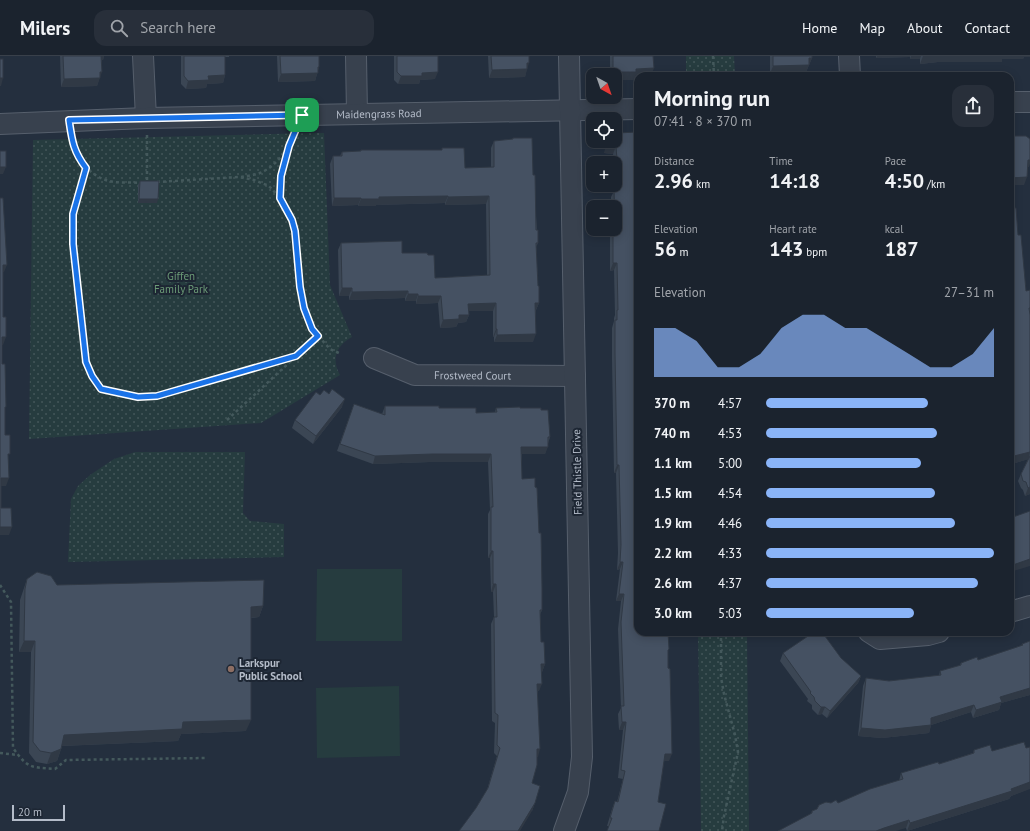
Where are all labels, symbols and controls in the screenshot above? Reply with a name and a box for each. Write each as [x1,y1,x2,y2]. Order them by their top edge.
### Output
search box [94,10,374,46]
text: Milers [20,16,70,40]
icon: search [108,17,130,39]
text: Search here [140,18,216,37]
text: Home [802,19,837,37]
text: Map [859,19,885,37]
text: About [907,19,943,37]
text: Contact [965,19,1010,37]
north arrow [586,68,622,104]
map controls [586,68,622,236]
text: Morning run [654,84,770,112]
button: share [952,85,994,127]
pin [285,98,319,132]
icon: arrive [291,104,313,126]
street label: Maidengrass Road [336,106,422,122]
button: locate [586,112,622,148]
text: 07:41 · 8 × 370 m [654,113,751,130]
text: Distance [654,154,694,168]
text: Time [769,154,793,168]
text: Pace [885,154,906,168]
button: + [586,156,622,192]
text: 2.96 [654,168,693,194]
text: 14:18 [769,168,820,194]
text: 4:50 [885,168,924,194]
text: km [693,177,710,191]
text: /km [924,177,945,191]
button: − [586,200,622,236]
text: Elevation [654,222,698,236]
text: Heart rate [769,222,817,236]
text: kcal [885,222,903,236]
text: 56 [654,236,677,262]
text: 143 [769,236,803,262]
text: 187 [885,236,919,262]
text: m [677,245,689,259]
text: bpm [803,245,827,259]
park label: Giffen Family Park [154,269,209,296]
text: Elevation [654,284,706,301]
text: 27–31 m [944,284,994,301]
street label: Frostweed Court [434,368,512,383]
text: 370 m [654,395,690,412]
text: 4:57 [718,395,742,412]
text: 740 m [654,425,690,442]
text: 4:53 [718,425,742,442]
street label: Field Thistle Drive [569,429,585,515]
text: 1.1 km [654,455,692,472]
text: 5:00 [718,455,742,472]
text: 1.5 km [654,485,692,502]
text: 4:54 [718,485,742,502]
text: 1.9 km [654,515,692,532]
text: 4:46 [718,515,742,532]
text: 2.2 km [654,545,692,562]
text: 4:33 [718,545,742,562]
text: 2.6 km [654,575,692,592]
text: 4:37 [718,575,742,592]
text: 3.0 km [654,605,692,622]
text: 5:03 [718,605,742,622]
place label: Larkspur Public School [239,656,303,683]
marker: Larkspur Public School [226,664,236,674]
scale bar [12,803,65,822]
text: 20 m [18,805,42,819]

